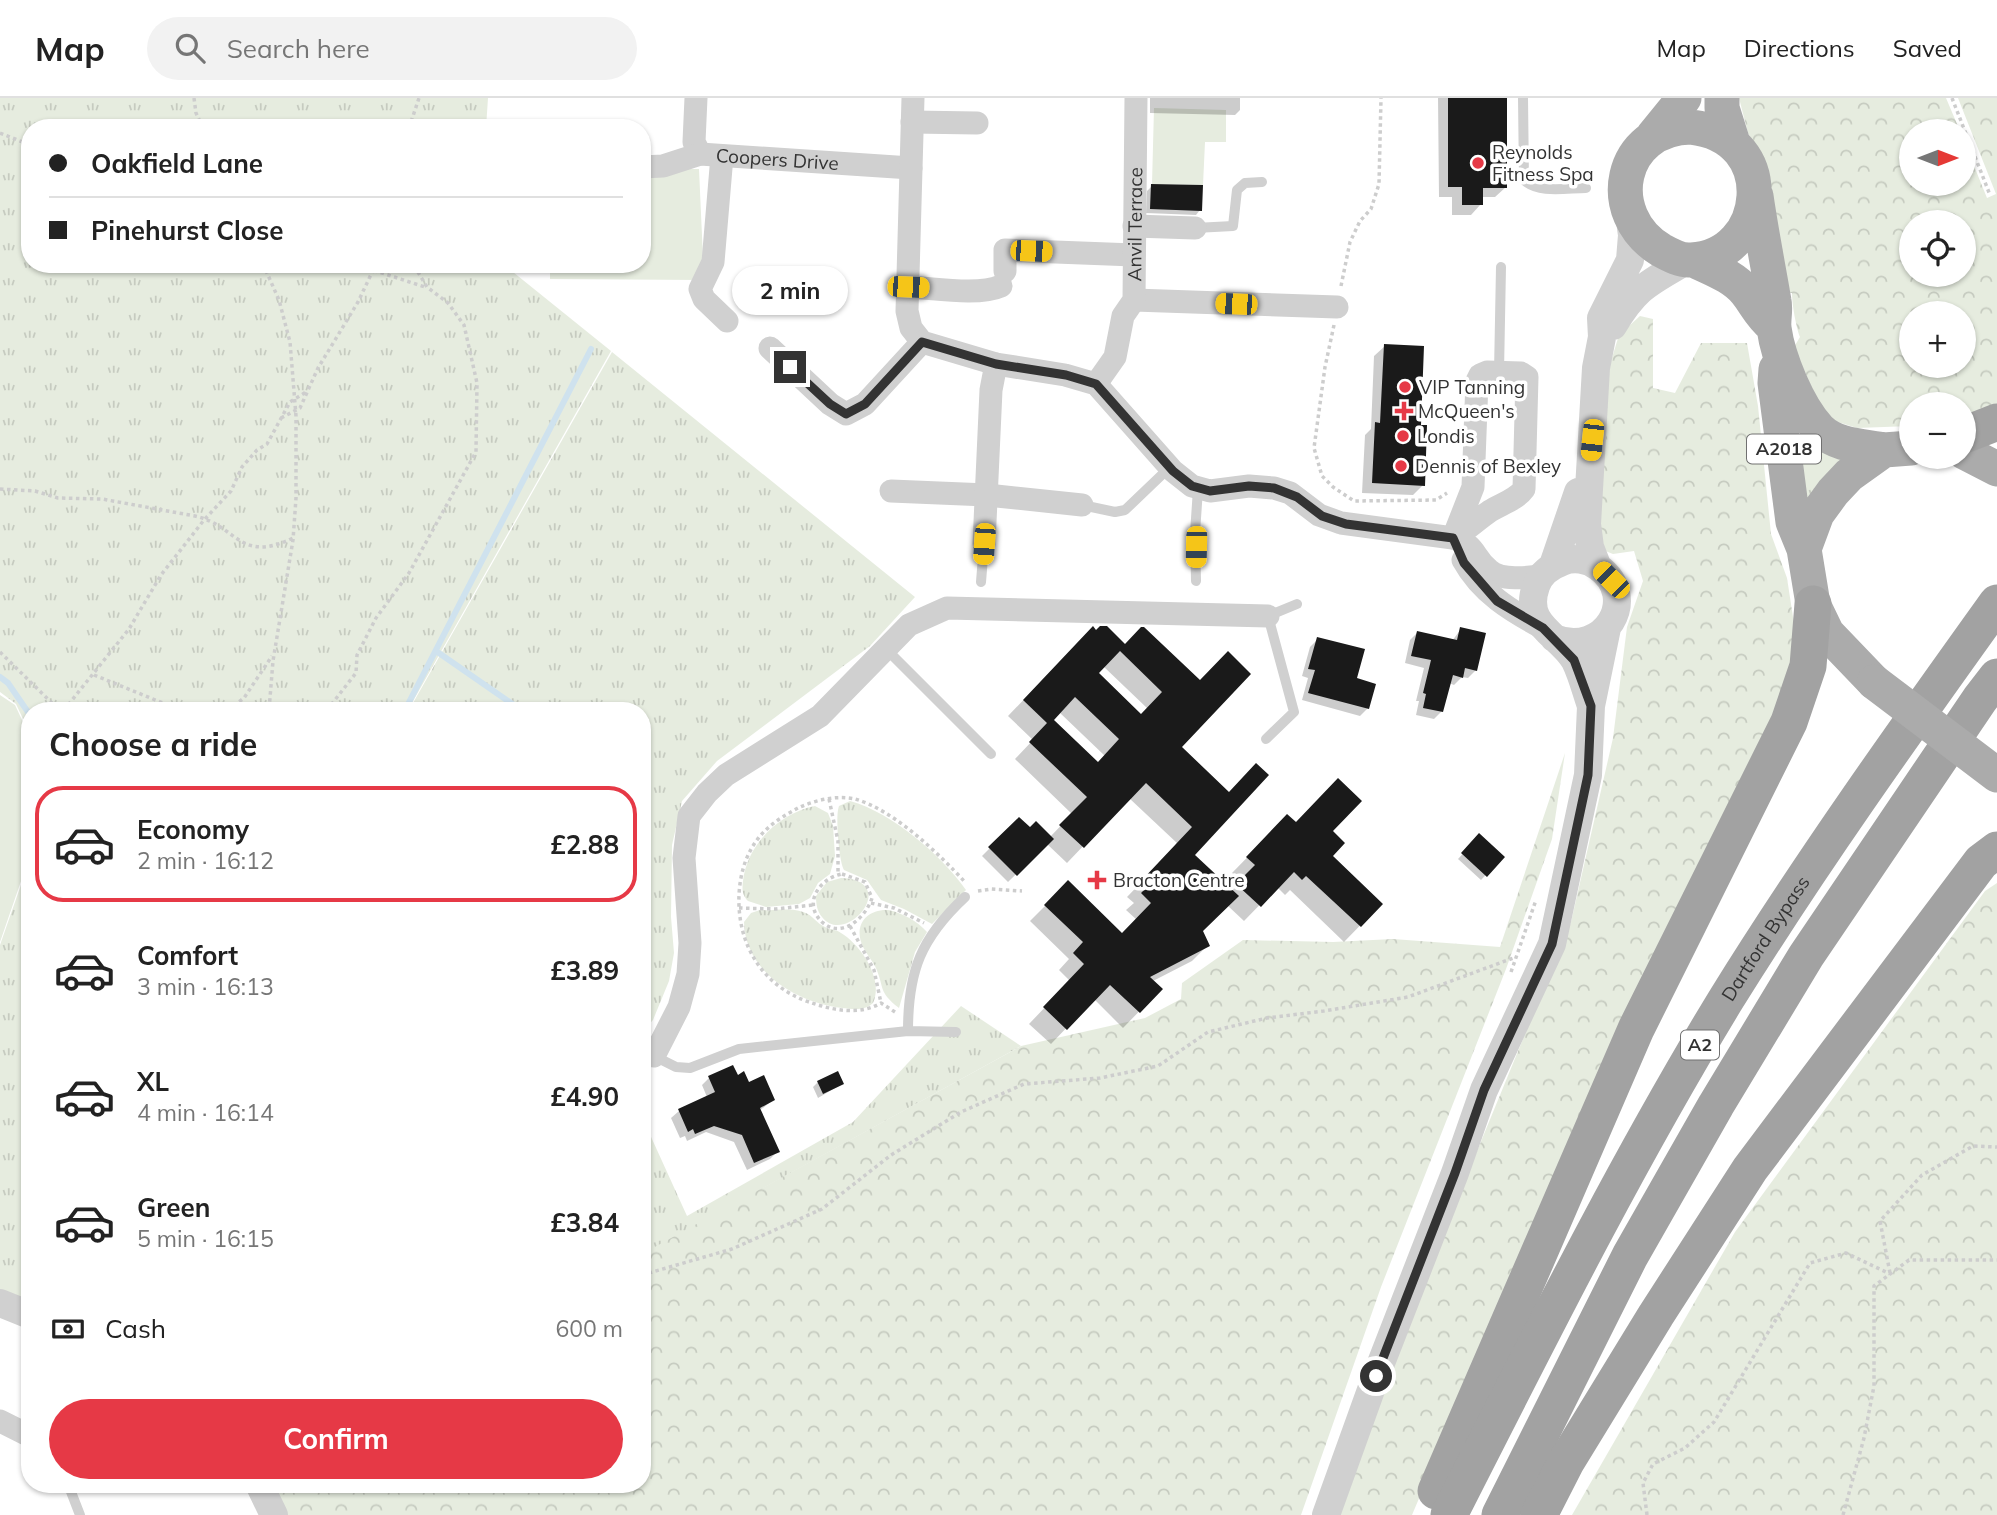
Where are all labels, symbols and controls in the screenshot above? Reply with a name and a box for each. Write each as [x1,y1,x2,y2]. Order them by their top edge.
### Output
search box [147,17,637,80]
text: Map [35,28,105,69]
icon: search [171,29,209,67]
text: Search here [227,32,370,65]
text: Map [1656,33,1706,63]
text: Directions [1744,33,1855,63]
text: Saved [1893,33,1962,63]
north arrow [1899,119,1976,196]
map controls [1899,119,1976,469]
place label: Reynolds Fitness Spa [1492,140,1594,186]
street label: Coopers Drive [715,143,840,175]
text: Oakfield Lane [91,147,263,180]
marker: Reynolds Fitness Spa [1470,155,1486,171]
street label: Anvil Terrace [1122,167,1147,281]
button: locate [1899,210,1976,287]
text: Pinehurst Close [91,214,283,247]
car [1010,240,1053,262]
callout: 2 min [732,266,848,314]
text: 2 min [760,276,820,305]
car [887,276,930,298]
car [1215,293,1258,315]
button: + [1899,301,1976,378]
route end [774,351,806,383]
place label: VIP Tanning [1419,375,1525,399]
marker: VIP Tanning [1397,379,1413,395]
button: − [1899,392,1976,469]
place label: McQueen's [1418,399,1515,423]
marker: McQueen's [1396,403,1412,419]
car [1580,418,1605,462]
place label: Londis [1417,424,1475,448]
marker: Londis [1395,428,1411,444]
road number: A2018 [1747,435,1821,464]
place label: Dennis of Bexley [1415,454,1561,478]
marker: Dennis of Bexley [1393,458,1409,474]
car [973,522,996,566]
car [1186,526,1207,568]
car [1589,558,1634,602]
text: Choose a ride [49,724,257,764]
icon: car [53,813,116,876]
text: Economy [137,813,249,846]
text: £2.88 [550,828,619,861]
text: 2 min · 16:12 [137,846,274,875]
place label: Bracton Centre [1113,868,1245,892]
marker: Bracton Centre [1087,870,1107,890]
street label: Dartford Bypass [1716,871,1815,1006]
icon: car [53,939,116,1002]
text: Comfort [137,939,238,972]
text: £3.89 [550,954,619,987]
text: 3 min · 16:13 [137,972,274,1001]
road number: A2 [1681,1030,1719,1060]
icon: car [53,1065,116,1128]
text: XL [137,1065,169,1098]
text: £4.90 [550,1080,619,1113]
text: 4 min · 16:14 [137,1098,274,1127]
icon: car [53,1191,116,1254]
text: Green [137,1191,210,1224]
text: £3.84 [550,1206,619,1239]
text: 5 min · 16:15 [137,1224,274,1253]
icon: cash [49,1310,87,1348]
text: Cash [105,1312,166,1345]
text: 600 m [555,1314,623,1343]
route start [1360,1360,1392,1392]
button: Confirm [49,1399,623,1479]

